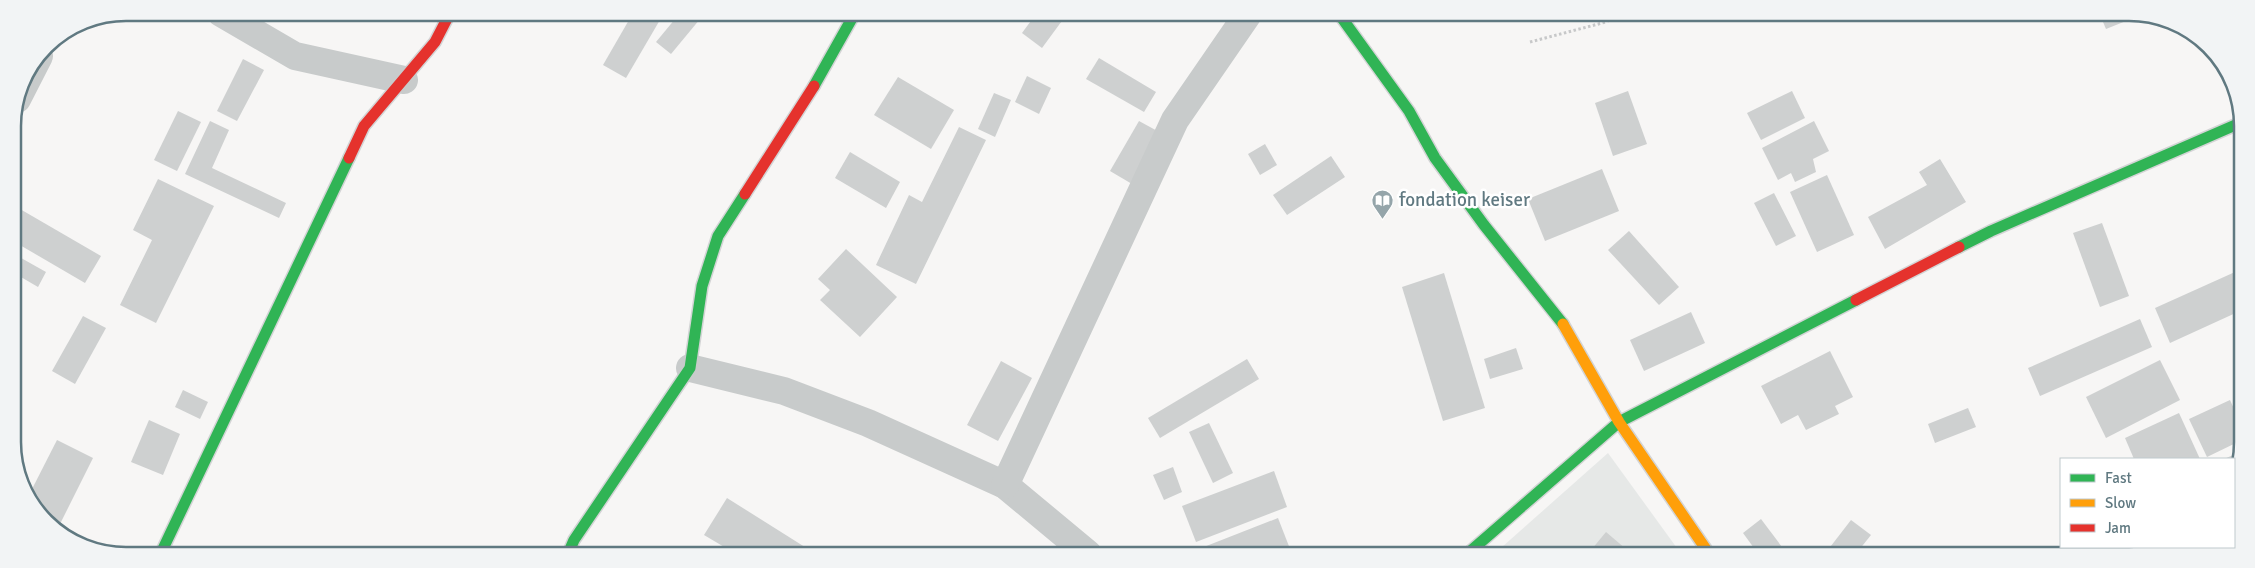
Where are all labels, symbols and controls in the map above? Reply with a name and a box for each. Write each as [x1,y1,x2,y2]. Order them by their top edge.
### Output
library icon: fondation keiser [1371,188,1395,219]
place label: fondation keiser [1399,188,1530,212]
legend [2060,458,2235,548]
text: Fast [2105,469,2132,487]
text: Slow [2105,494,2136,512]
text: Jam [2105,519,2131,537]

